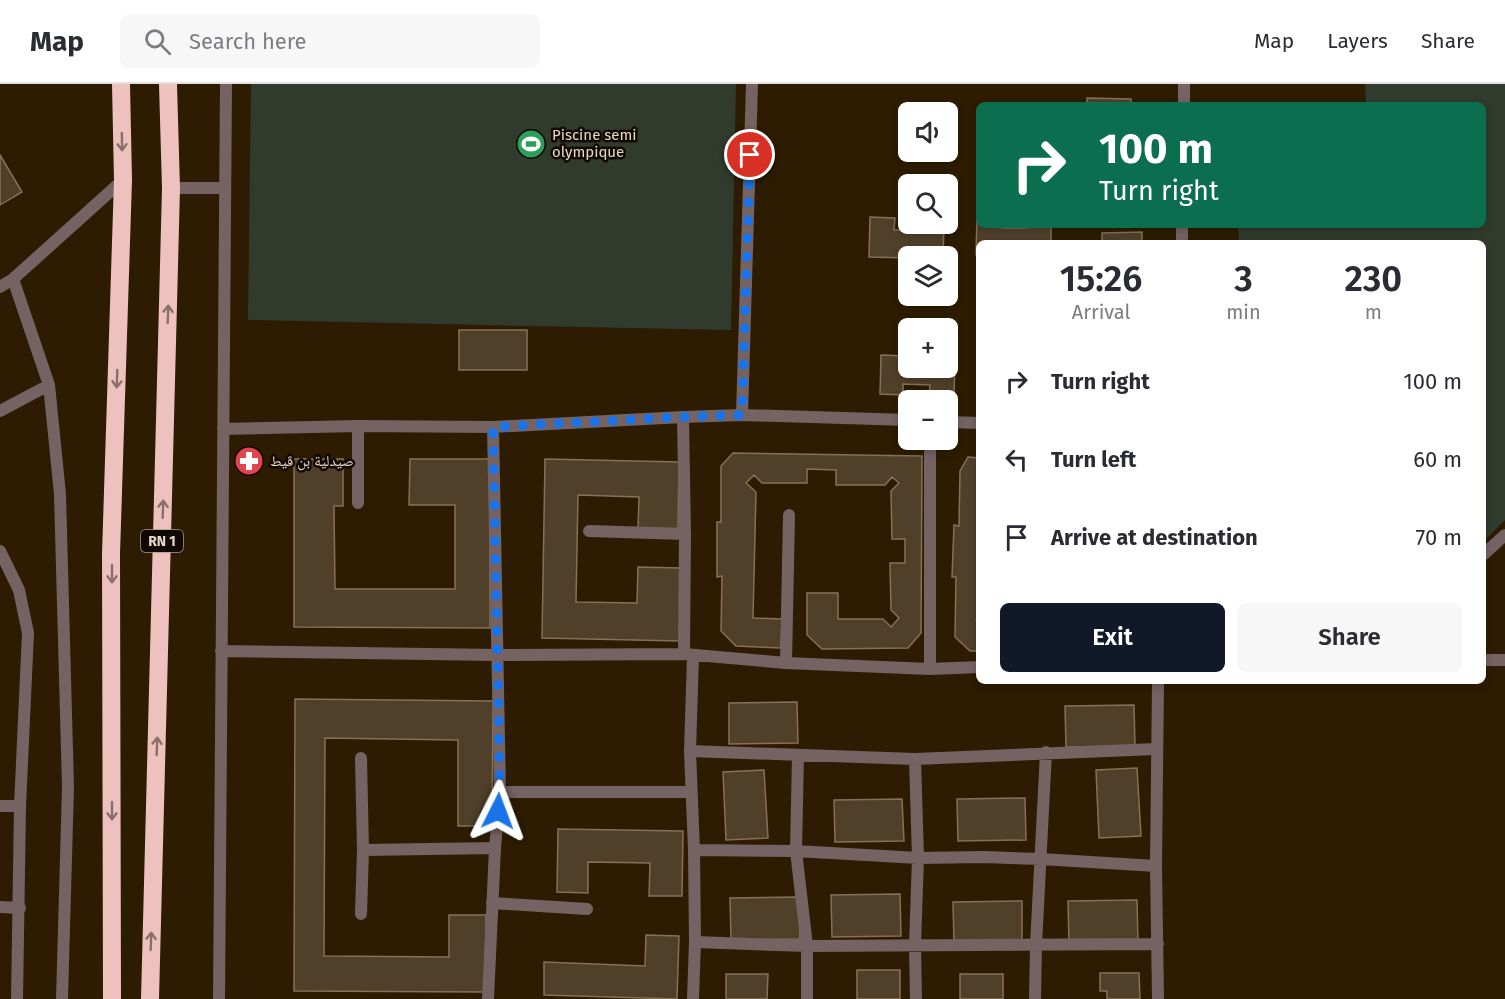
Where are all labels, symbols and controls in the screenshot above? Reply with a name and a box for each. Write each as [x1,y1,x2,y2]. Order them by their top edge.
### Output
search box [120,14,540,68]
text: Map [30,25,84,58]
icon: search [141,25,174,58]
text: Search here [189,28,307,55]
text: Map [1254,28,1294,54]
text: Layers [1327,28,1388,54]
text: Share [1421,28,1475,54]
map controls [898,102,958,450]
button: sound [898,102,958,162]
text: 100 m [1099,124,1213,174]
place label: Piscine semi olympique [552,126,637,161]
icon: right [1000,126,1078,204]
sports icon: Piscine semi olympique [515,128,547,160]
pin [724,129,775,180]
one-way arrow [116,132,128,152]
icon: arrive [733,138,766,171]
button: search [898,174,958,234]
text: Turn right [1099,175,1219,207]
button: layers [898,246,958,306]
text: 15:26 [1060,257,1142,301]
text: 3 [1234,257,1253,301]
text: 230 [1345,257,1402,301]
text: Arrival [1072,300,1130,324]
text: min [1226,300,1261,324]
text: m [1365,300,1382,324]
one-way arrow [162,304,174,324]
button: + [898,318,958,378]
icon: right [1000,365,1033,398]
text: Turn right [1051,368,1150,395]
text: 100 m [1403,368,1462,395]
one-way arrow [111,369,122,389]
button: − [898,390,958,450]
icon: left [1000,443,1033,476]
pharmacy icon: صيدلية بن ڤيط [233,445,265,477]
text: Turn left [1051,446,1136,473]
text: 60 m [1413,446,1462,473]
place label: صيدلية بن ڤيط [270,452,354,471]
one-way arrow [157,499,169,519]
icon: arrive [1000,521,1033,554]
text: Arrive at destination [1051,524,1258,551]
text: 70 m [1416,524,1462,551]
road number: RN 1 [141,530,183,552]
one-way arrow [106,564,118,584]
button: Exit [1000,603,1225,672]
button: Share [1237,603,1462,672]
one-way arrow [151,736,162,756]
position arrow [466,779,530,843]
one-way arrow [106,801,118,821]
one-way arrow [146,931,157,951]

